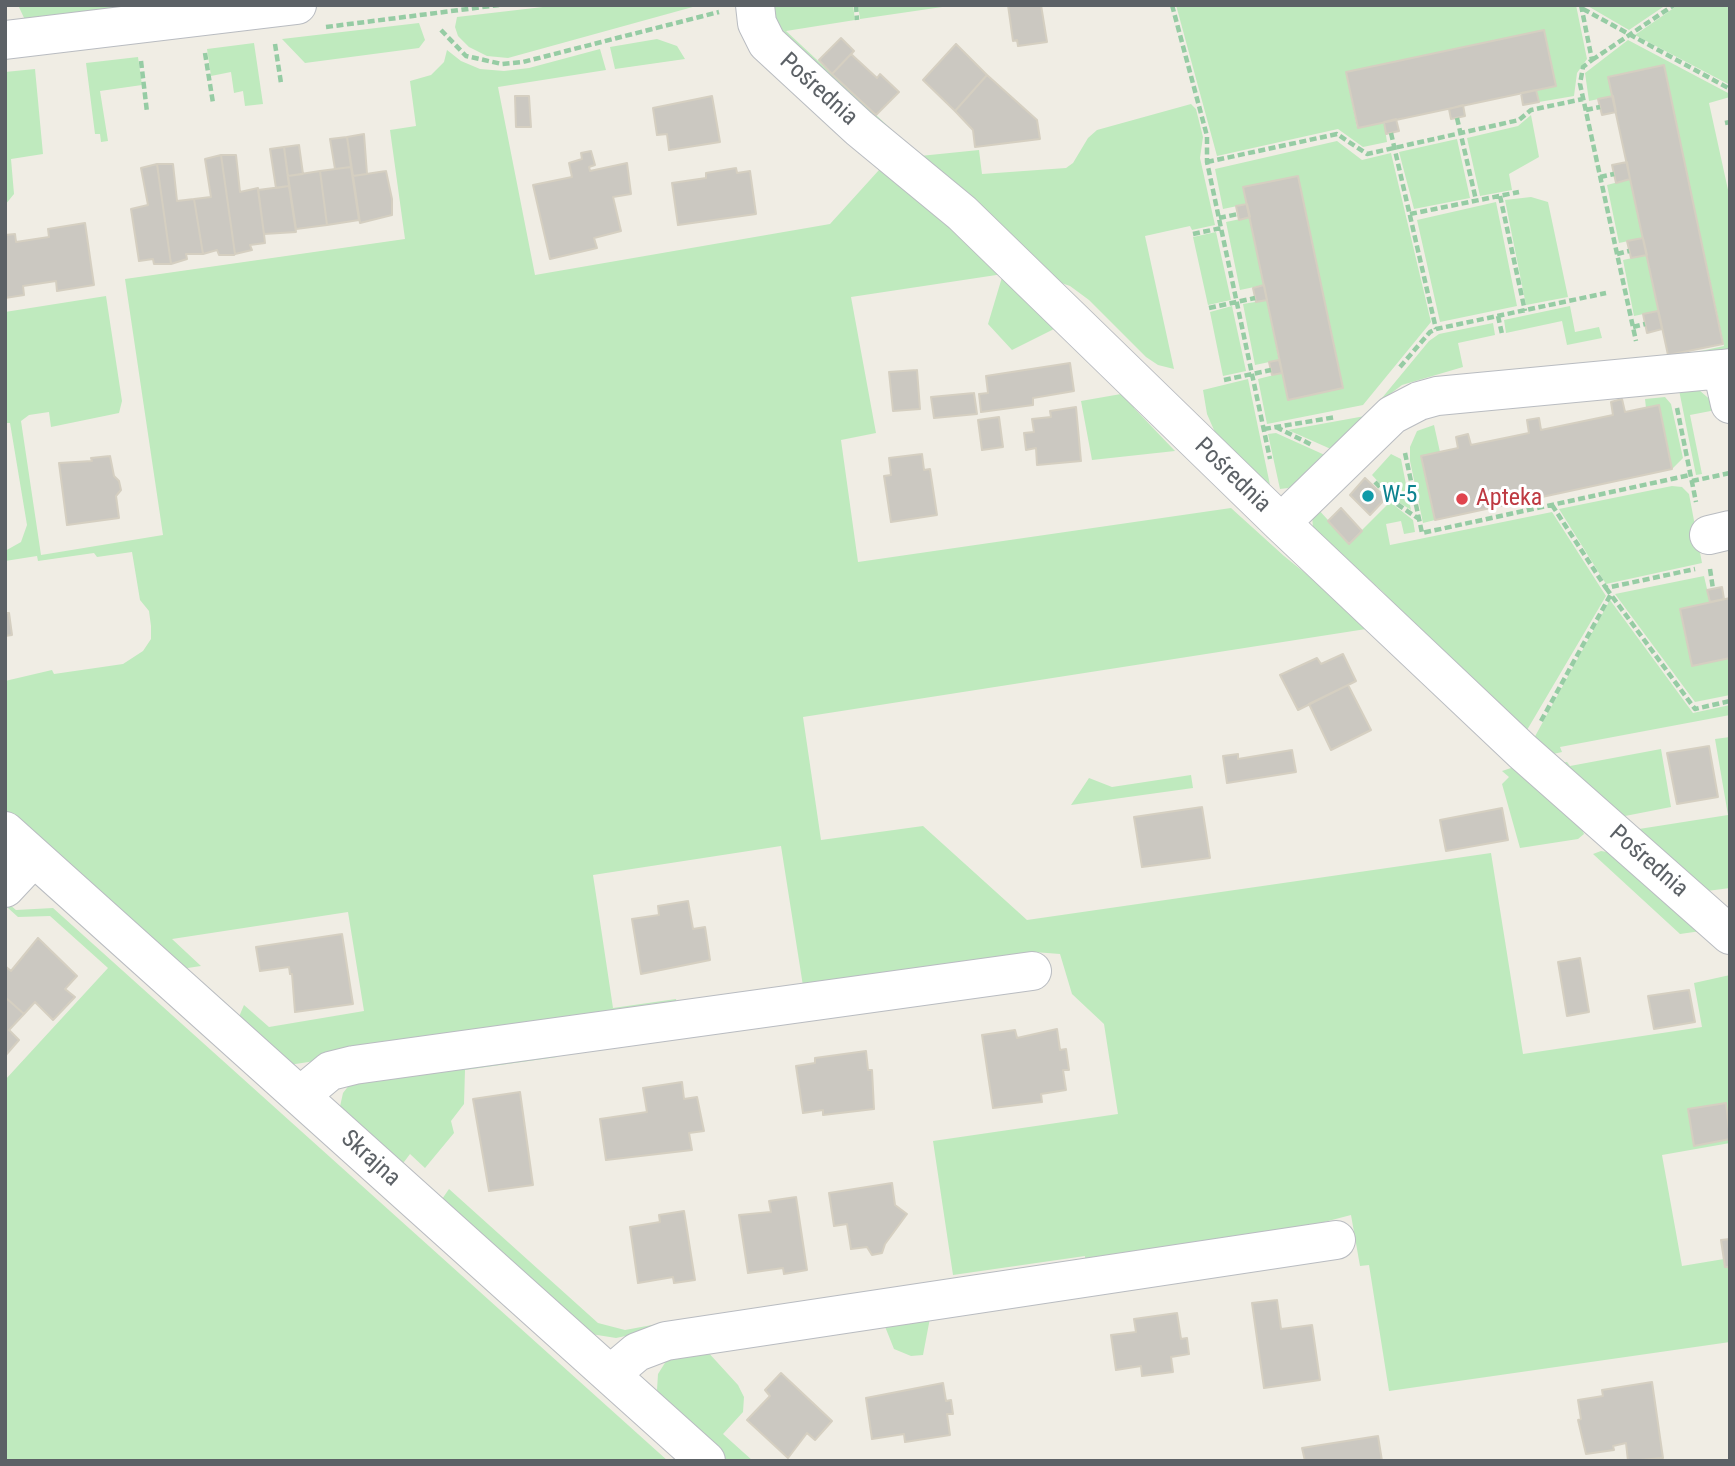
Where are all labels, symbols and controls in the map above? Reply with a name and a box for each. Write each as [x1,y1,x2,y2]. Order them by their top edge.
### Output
street label: Pośrednia [773,48,863,132]
street label: Pośrednia [1188,433,1276,519]
place label: W-5 [1382,482,1417,510]
place label: Apteka [1476,485,1542,513]
marker: W-5 [1360,488,1376,504]
marker: Apteka [1454,491,1470,507]
street label: Pośrednia [1603,820,1693,904]
street label: Skrajna [334,1125,406,1193]

